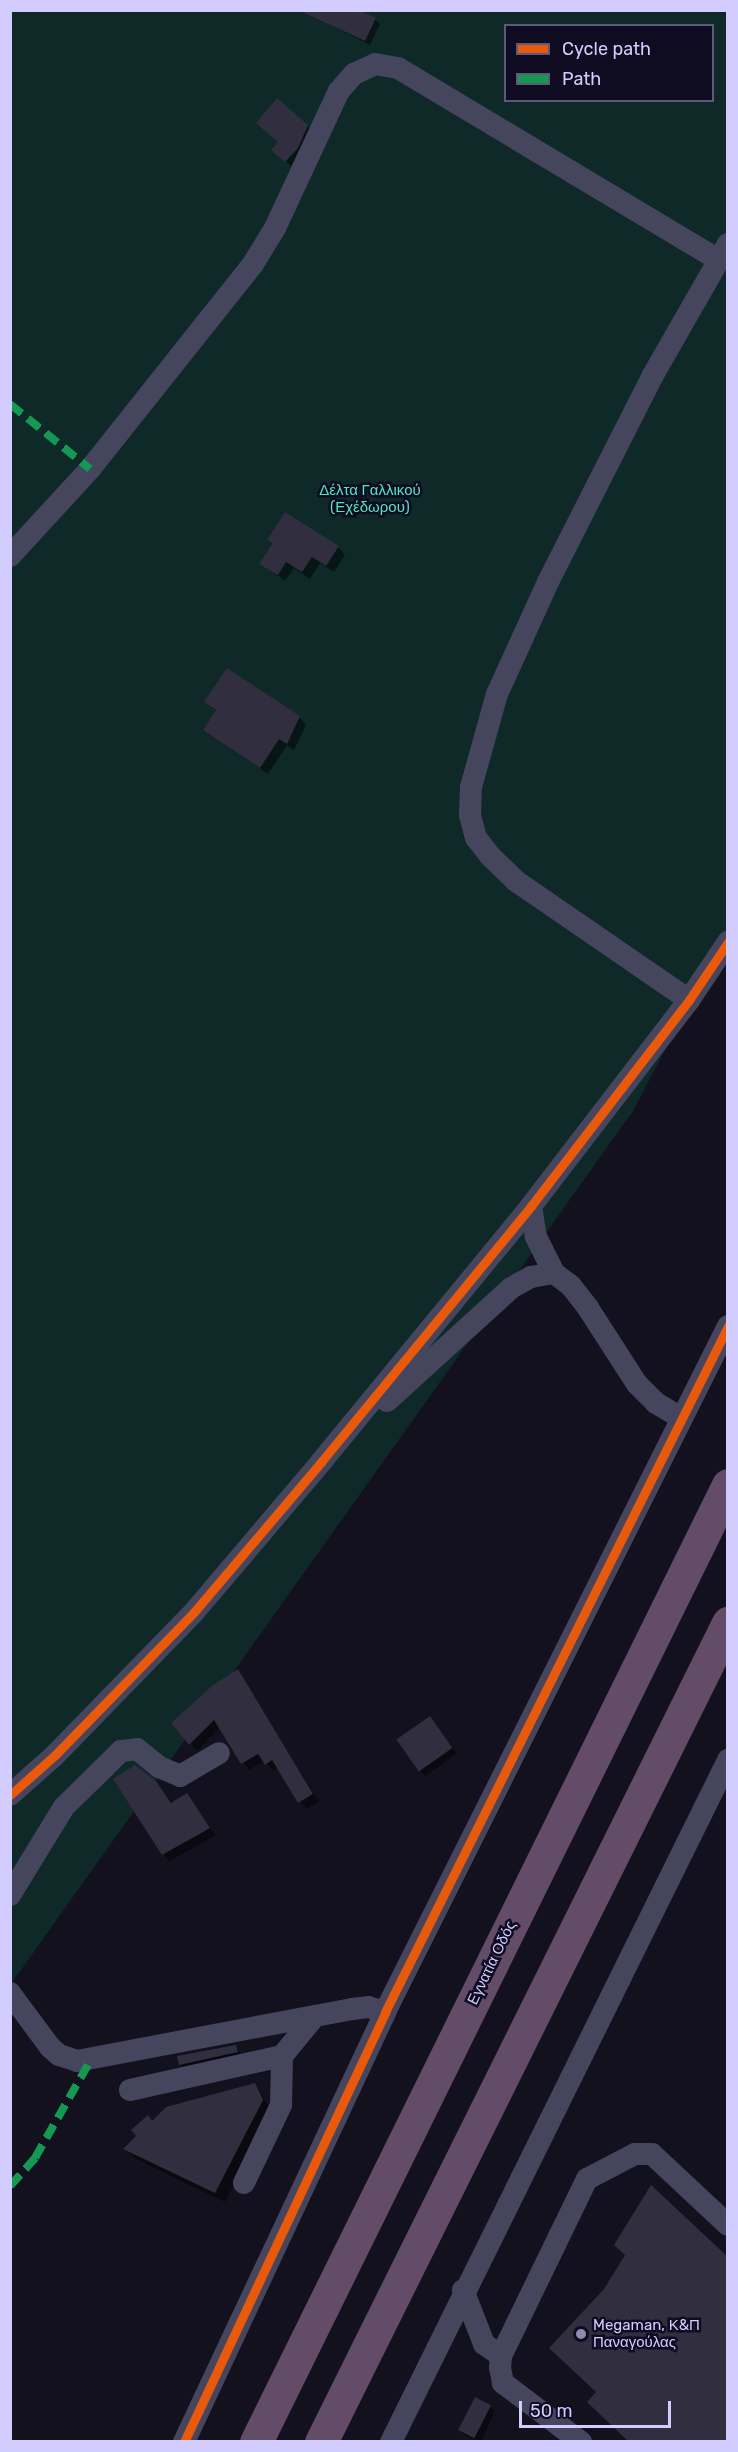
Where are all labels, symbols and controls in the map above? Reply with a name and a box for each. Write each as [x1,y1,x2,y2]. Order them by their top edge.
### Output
legend [504,24,714,102]
text: Cycle path [562,38,651,60]
text: Path [562,68,601,90]
park label: Δέλτα Γαλλικού (Εχέδωρου) [319,481,421,516]
street label: Εγνατία Οδός [464,1918,520,2008]
place label: Megaman, Κ&Π Παναγούλας [593,2316,700,2351]
marker: Megaman, Κ&Π Παναγούλας [574,2327,588,2341]
scale bar [522,2389,674,2427]
text: 50 m [530,2400,573,2422]

